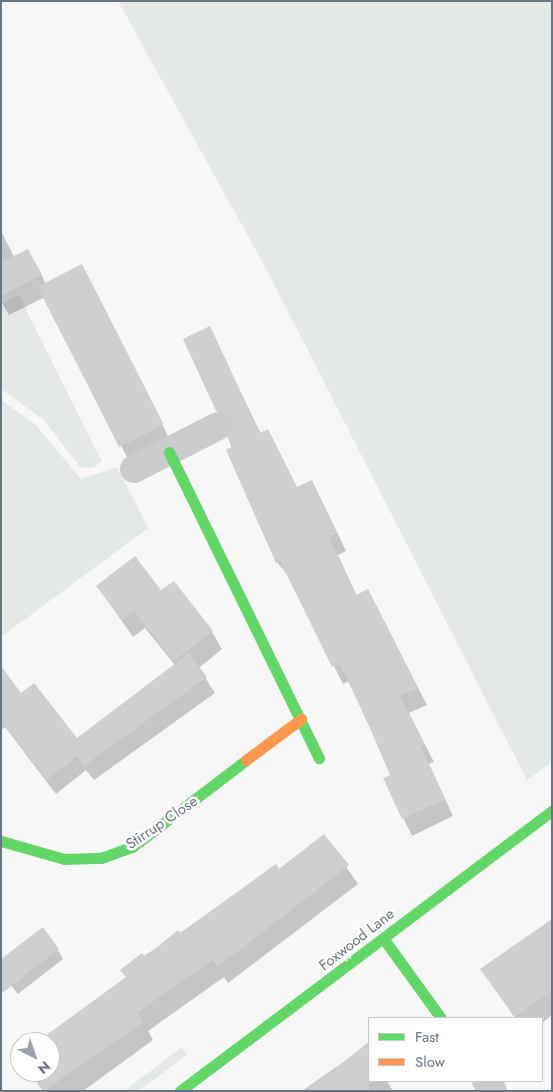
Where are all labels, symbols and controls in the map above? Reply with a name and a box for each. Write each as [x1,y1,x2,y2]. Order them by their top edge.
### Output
street label: Stirrup Close [123,792,201,854]
street label: Foxwood Lane [316,905,398,975]
legend [368,1017,543,1082]
text: Fast [415,1026,439,1048]
north arrow [10,1032,60,1082]
text: Slow [415,1051,445,1073]
text: N [33,1056,55,1079]

